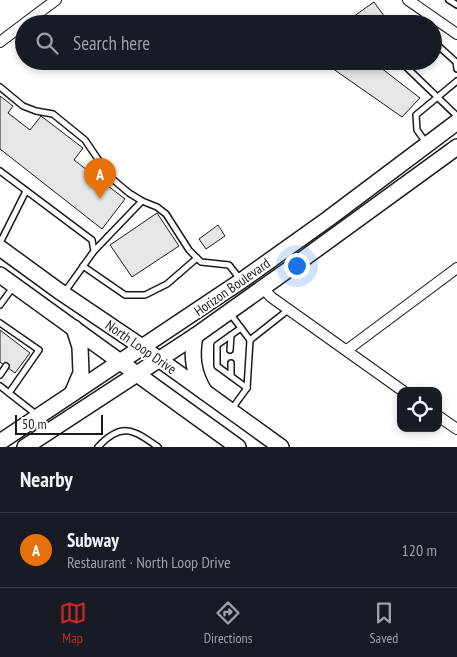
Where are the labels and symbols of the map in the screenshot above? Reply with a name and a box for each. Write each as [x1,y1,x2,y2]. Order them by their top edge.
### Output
pin: A [84,158,116,199]
your location [284,253,310,279]
street label: Horizon Boulevard [190,254,274,320]
street label: North Loop Drive [102,316,180,378]
scale bar [15,412,102,435]

